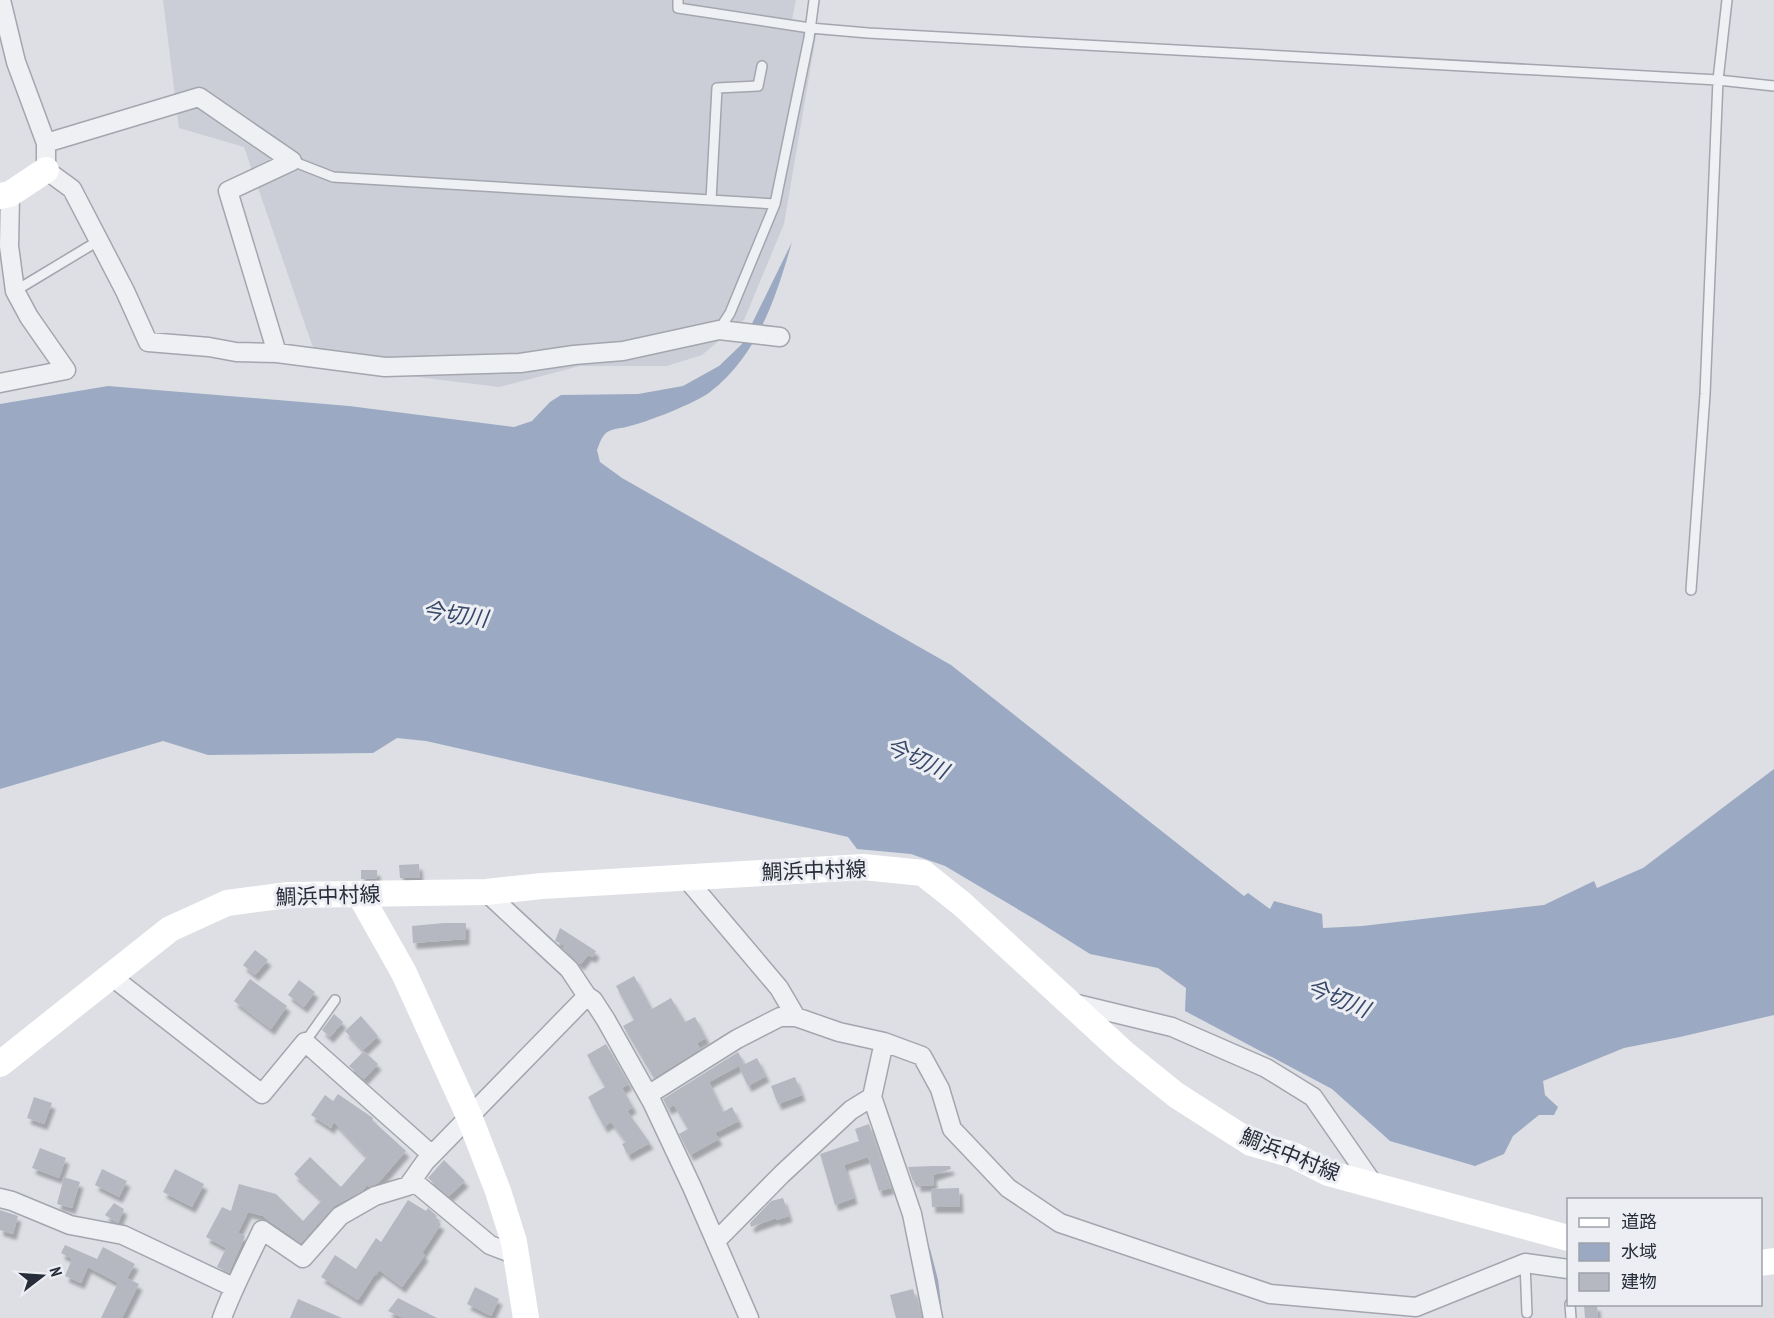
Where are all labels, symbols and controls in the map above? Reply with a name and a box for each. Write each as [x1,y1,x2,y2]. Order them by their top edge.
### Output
water label: 今切川 [420,596,492,633]
water label: 今切川 [881,731,955,785]
street label: 鯛浜中村線 [761,855,867,886]
street label: 鯛浜中村線 [275,880,381,911]
water label: 今切川 [1302,973,1376,1024]
street label: 鯛浜中村線 [1236,1122,1344,1187]
legend [1567,1198,1762,1306]
text: 道路 [1621,1210,1657,1233]
text: 水域 [1621,1240,1657,1263]
north arrow [12,1246,72,1306]
text: N [46,1265,67,1279]
text: 建物 [1621,1270,1657,1293]

